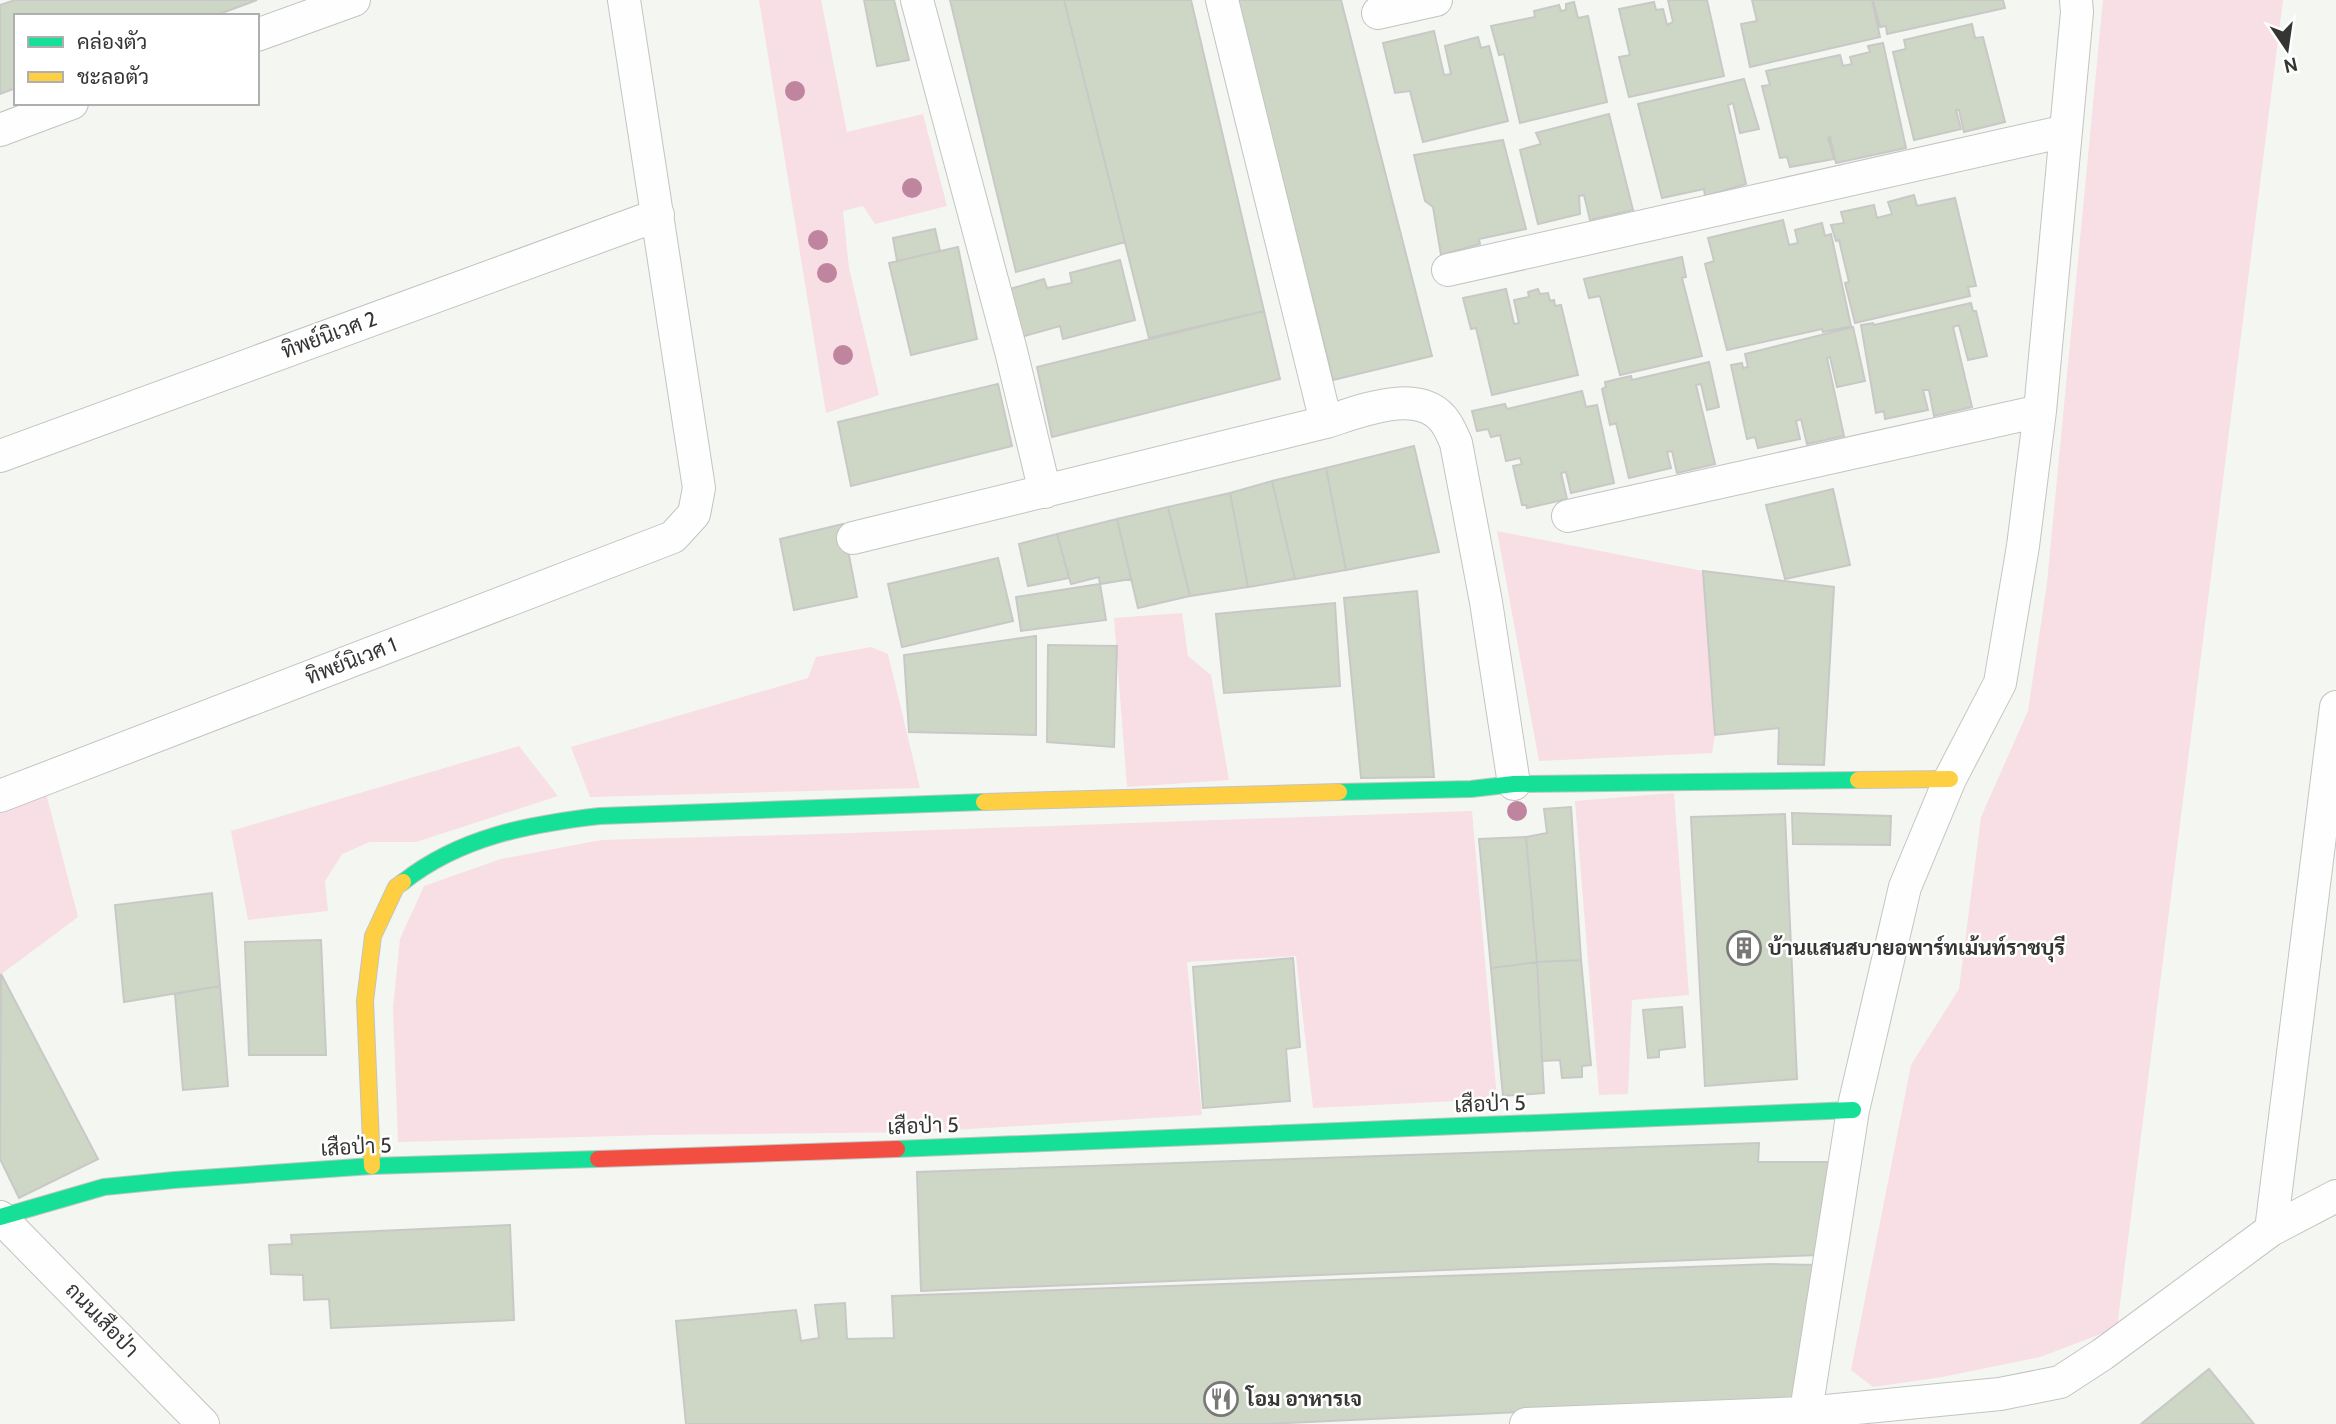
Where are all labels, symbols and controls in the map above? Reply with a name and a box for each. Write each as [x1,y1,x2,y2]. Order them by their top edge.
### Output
legend [14,14,259,105]
north arrow [2252,14,2322,84]
text: คล่องตัว [77,29,147,54]
text: N [2282,52,2300,78]
text: ชะลอตัว [77,64,149,89]
street label: ทิพย์นิเวศ 2 [277,305,380,363]
street label: ทิพย์นิเวศ 1 [301,631,400,689]
building icon: บ้านแสนสบายอพาร์ทเม้นท์ราชบุรี [1725,929,1763,967]
place label: บ้านแสนสบายอพาร์ทเม้นท์ราชบุรี [1768,935,2065,963]
street label: เสือป่า 5 [1454,1089,1526,1117]
street label: เสือป่า 5 [887,1111,959,1139]
street label: เสือป่า 5 [320,1131,392,1161]
street label: ถนนเสือป่า [61,1276,145,1362]
restaurant icon: โอม อาหารเจ [1202,1380,1240,1418]
place label: โอม อาหารเจ [1244,1385,1362,1411]

